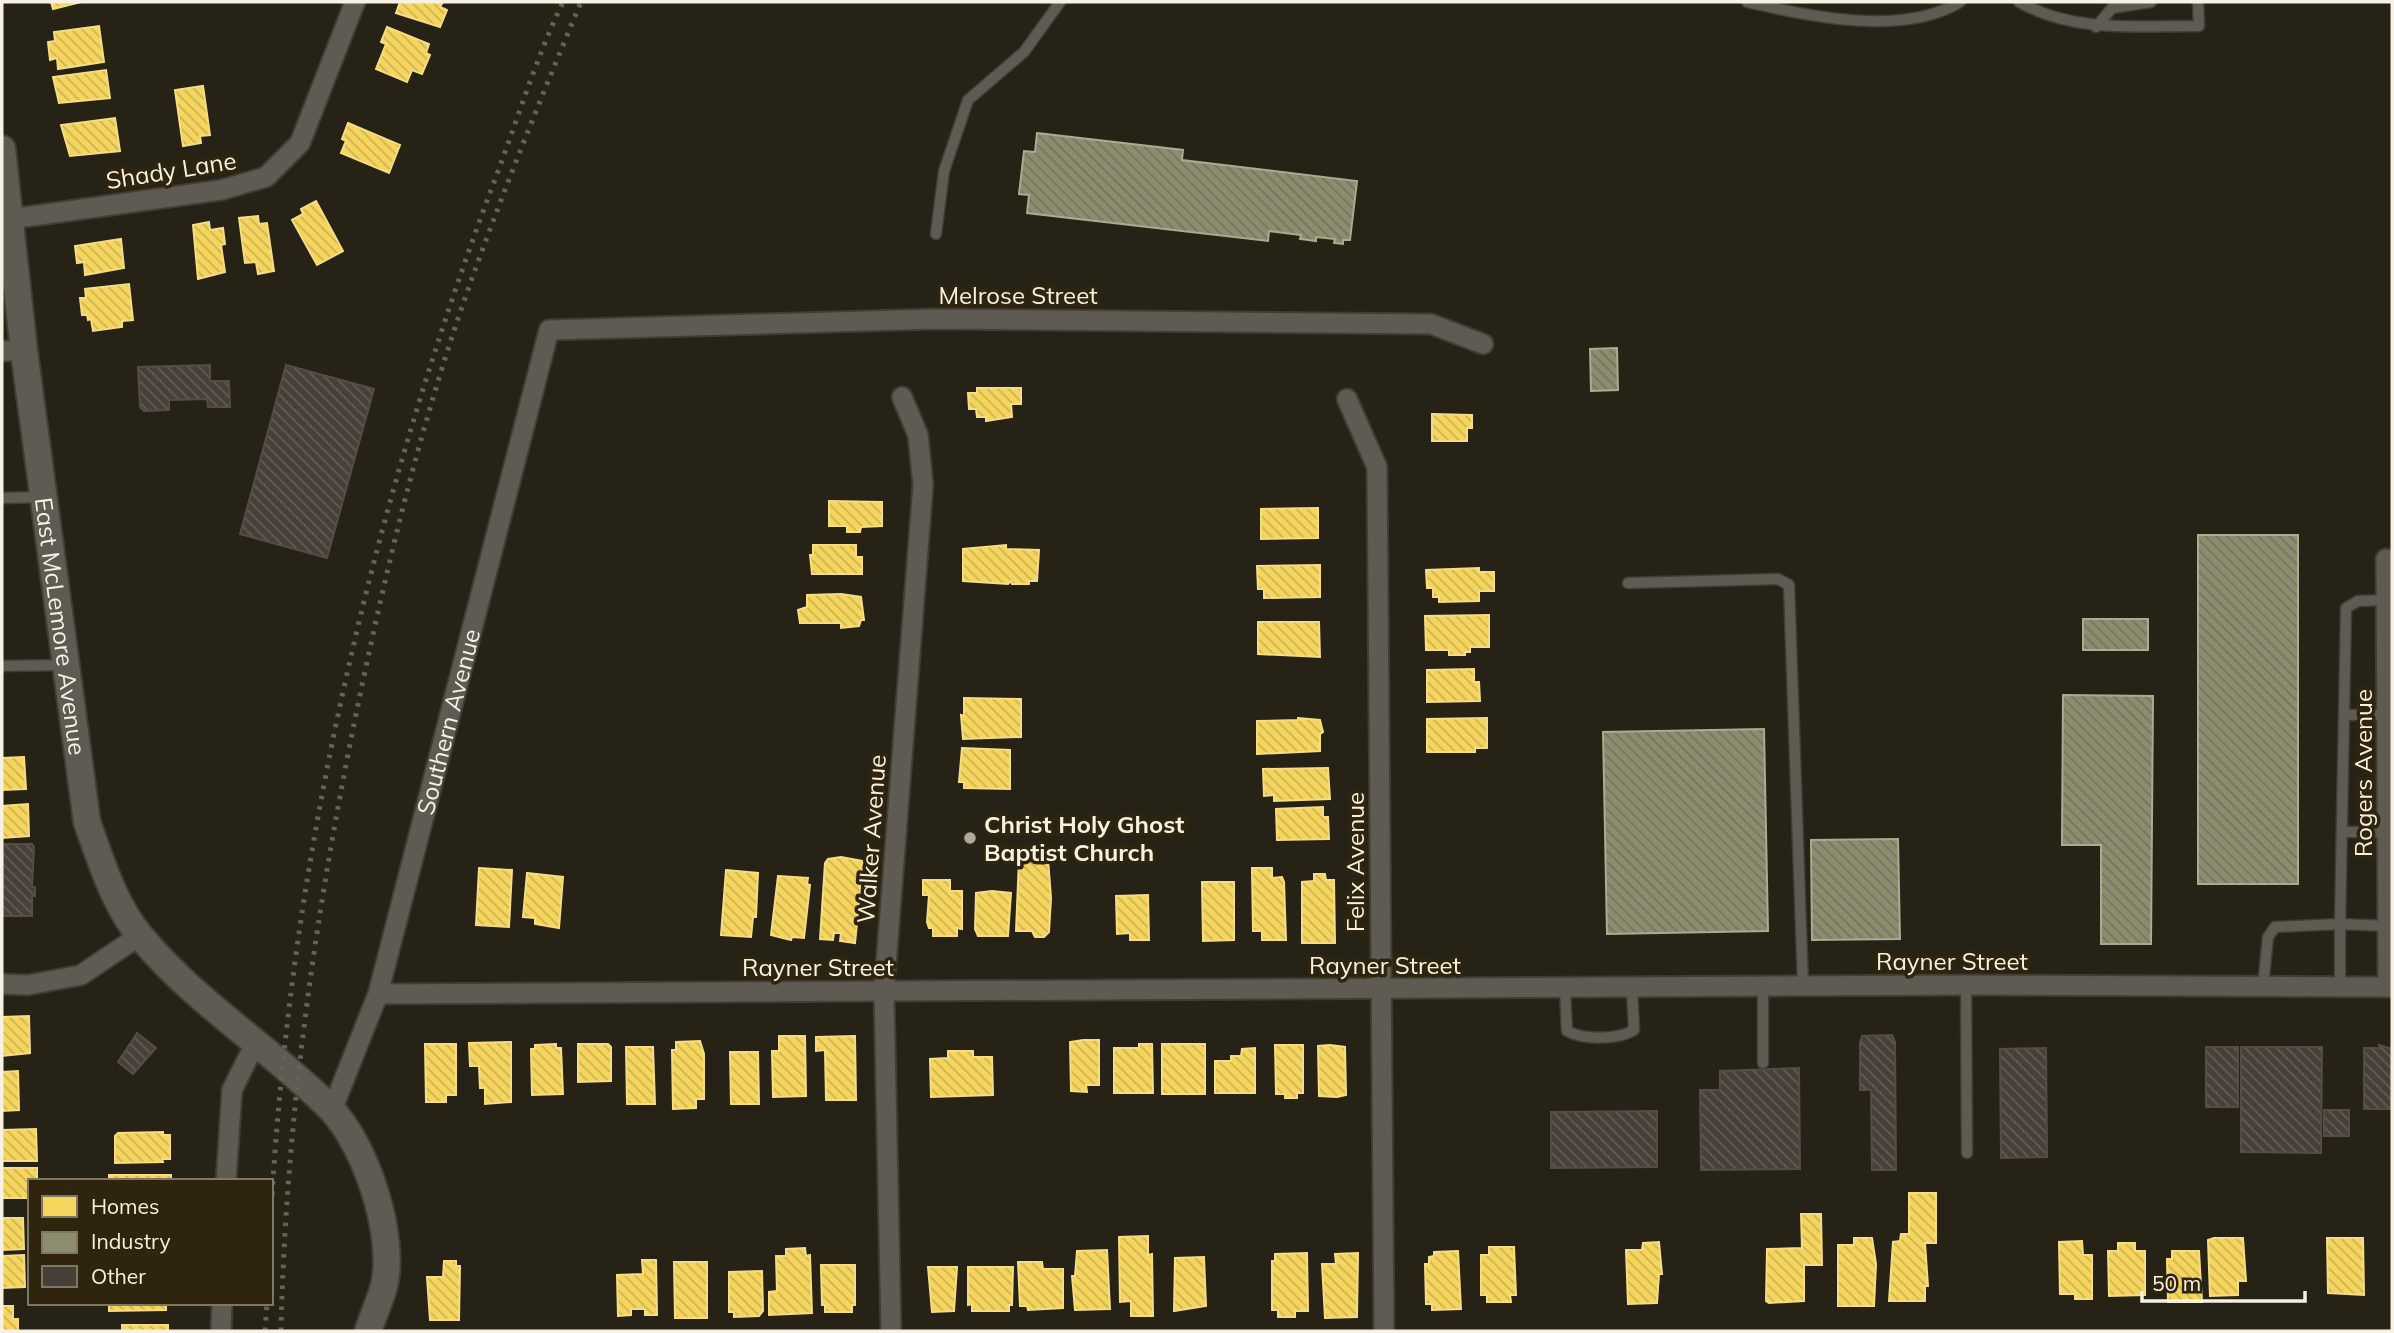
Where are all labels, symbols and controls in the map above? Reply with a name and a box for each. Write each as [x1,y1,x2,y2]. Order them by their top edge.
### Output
street label: Shady Lane [104,145,238,195]
street label: Melrose Street [938,280,1098,310]
street label: East McLemore Avenue [29,496,93,757]
street label: Southern Avenue [410,626,486,818]
street label: Rogers Avenue [2348,689,2378,857]
street label: Walker Avenue [850,754,892,924]
street label: Felix Avenue [1340,792,1370,932]
place label: Christ Holy Ghost Baptist Church [984,809,1184,867]
marker: Christ Holy Ghost Baptist Church [962,830,978,846]
street label: Rayner Street [1876,946,2028,976]
street label: Rayner Street [1309,950,1461,980]
street label: Rayner Street [742,952,894,982]
legend [28,1179,273,1305]
text: Homes [91,1193,159,1219]
text: Industry [91,1228,171,1254]
scale bar [2142,1260,2305,1304]
text: Other [91,1263,146,1289]
text: 50 m [2152,1270,2201,1296]

